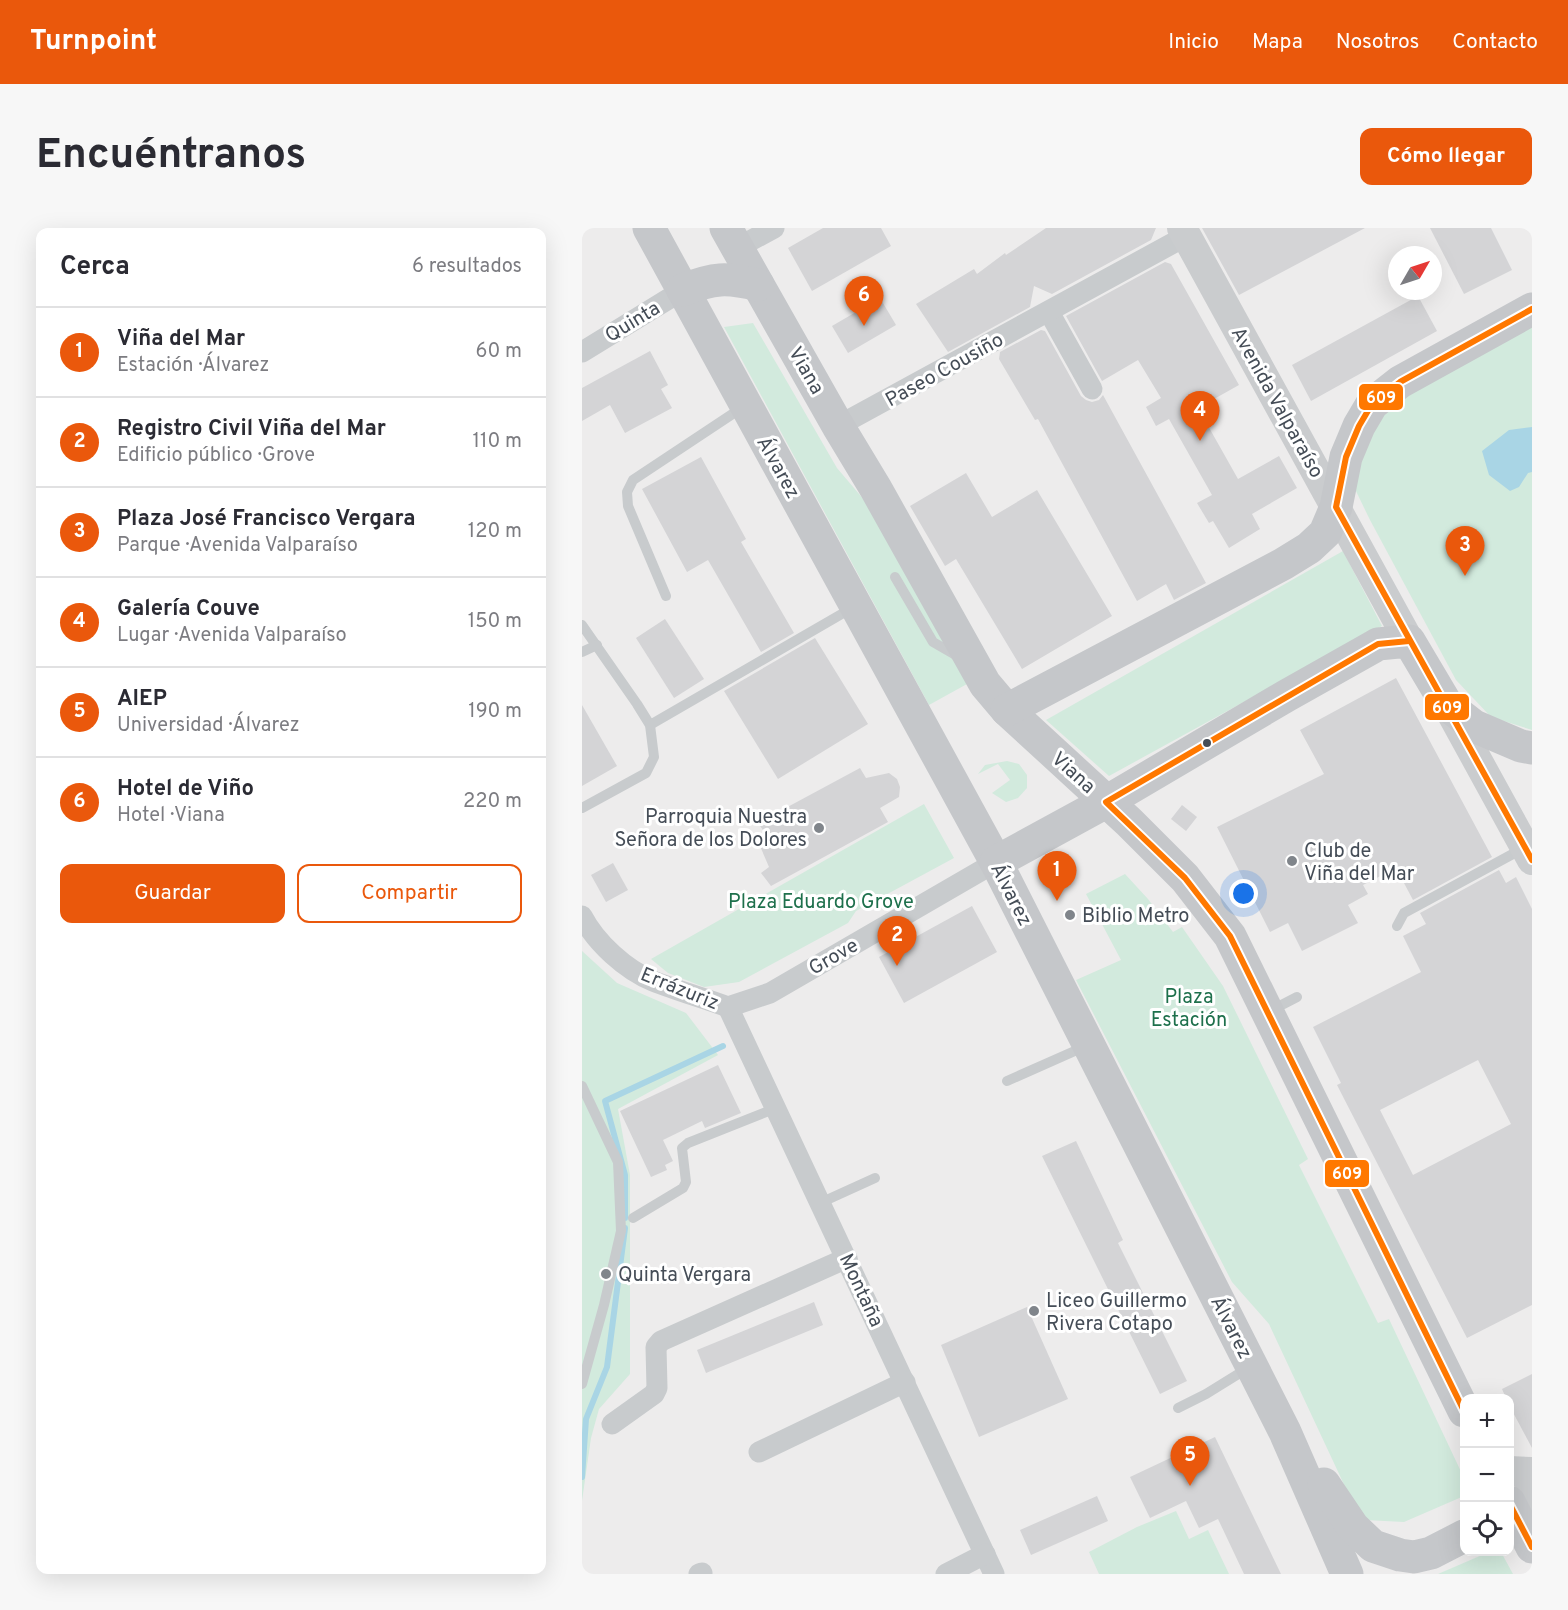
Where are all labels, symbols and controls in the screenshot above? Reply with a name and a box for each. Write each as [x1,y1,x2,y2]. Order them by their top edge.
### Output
text: Turnpoint [30,24,157,60]
text: Inicio [1168,29,1219,56]
text: Mapa [1252,29,1303,56]
text: Nosotros [1336,29,1419,56]
text: Contacto [1452,29,1538,56]
button: Cómo llegar [1360,128,1532,185]
text: Encuéntranos [36,130,306,183]
north arrow [1388,246,1442,300]
text: Cerca [60,251,130,284]
text: 6 resultados [412,254,522,280]
pin: 6 [844,276,884,326]
street label: Quinta [601,296,665,349]
street label: Avenida Valparaíso [1224,323,1329,483]
text: Viña del Mar [117,326,245,353]
street label: Paseo Cousiño [881,328,1009,414]
text: 1 [76,339,84,365]
text: 60 m [476,339,522,365]
street label: Viana [781,343,829,399]
text: Estación · Álvarez [117,353,269,379]
line badge: 609 [1358,383,1404,411]
text: 609 [1366,389,1396,409]
pin: 4 [1180,392,1220,441]
text: Registro Civil Viña del Mar [117,416,386,443]
text: 2 [73,429,86,455]
text: 110 m [473,429,522,455]
street label: Álvarez [750,431,807,504]
text: Edificio público · Grove [117,443,315,469]
text: Plaza José Francisco Vergara [117,506,416,533]
text: 3 [74,519,86,545]
text: 120 m [468,519,522,545]
pin: 3 [1446,526,1484,576]
text: Parque · Avenida Valparaíso [117,533,358,559]
text: Galería Couve [117,596,260,623]
text: 4 [73,609,86,635]
text: 150 m [468,609,522,635]
text: Lugar · Avenida Valparaíso [117,623,347,649]
text: AIEP [117,686,167,713]
line badge: 609 [1424,693,1470,721]
text: 5 [73,699,86,725]
text: 190 m [468,699,522,725]
text: 609 [1432,699,1462,719]
text: Universidad · Álvarez [117,713,300,739]
unlabelled marker [1201,737,1213,749]
street label: Viana [1045,747,1100,800]
text: Hotel de Viño [117,776,254,803]
text: 6 [73,789,86,815]
text: 220 m [463,789,522,815]
text: Hotel · Viana [117,803,225,829]
place label: Parroquia Nuestra Señora de los Dolores [614,805,807,854]
marker: Parroquia Nuestra Señora de los Dolores [812,821,826,835]
place label: Club de Viña del Mar [1304,839,1415,888]
pin: 1 [1038,852,1076,901]
marker: Club de Viña del Mar [1285,854,1299,868]
street label: Álvarez [983,858,1039,931]
button: Guardar [60,864,285,923]
button: Compartir [297,864,522,923]
your location [1229,879,1258,908]
park label: Plaza Eduardo Grove [728,890,914,916]
place label: Biblio Metro [1082,904,1190,930]
marker: Biblio Metro [1063,908,1077,922]
pin: 2 [878,916,916,966]
street label: Grove [805,933,863,982]
street label: Errázuriz [636,962,722,1017]
park label: Plaza Estación [1151,985,1227,1034]
line badge: 609 [1324,1159,1370,1188]
text: 609 [1332,1165,1362,1185]
street label: Montaña [832,1250,888,1332]
place label: Quinta Vergara [618,1263,751,1289]
marker: Quinta Vergara [599,1267,613,1281]
place label: Liceo Guillermo Rivera Cotapo [1046,1289,1187,1338]
street label: Álvarez [1203,1291,1259,1364]
marker: Liceo Guillermo Rivera Cotapo [1027,1304,1041,1318]
map controls [1460,1394,1514,1556]
button: + [1460,1394,1514,1448]
pin: 5 [1170,1436,1210,1486]
button: − [1460,1448,1514,1502]
button: locate [1460,1502,1514,1556]

